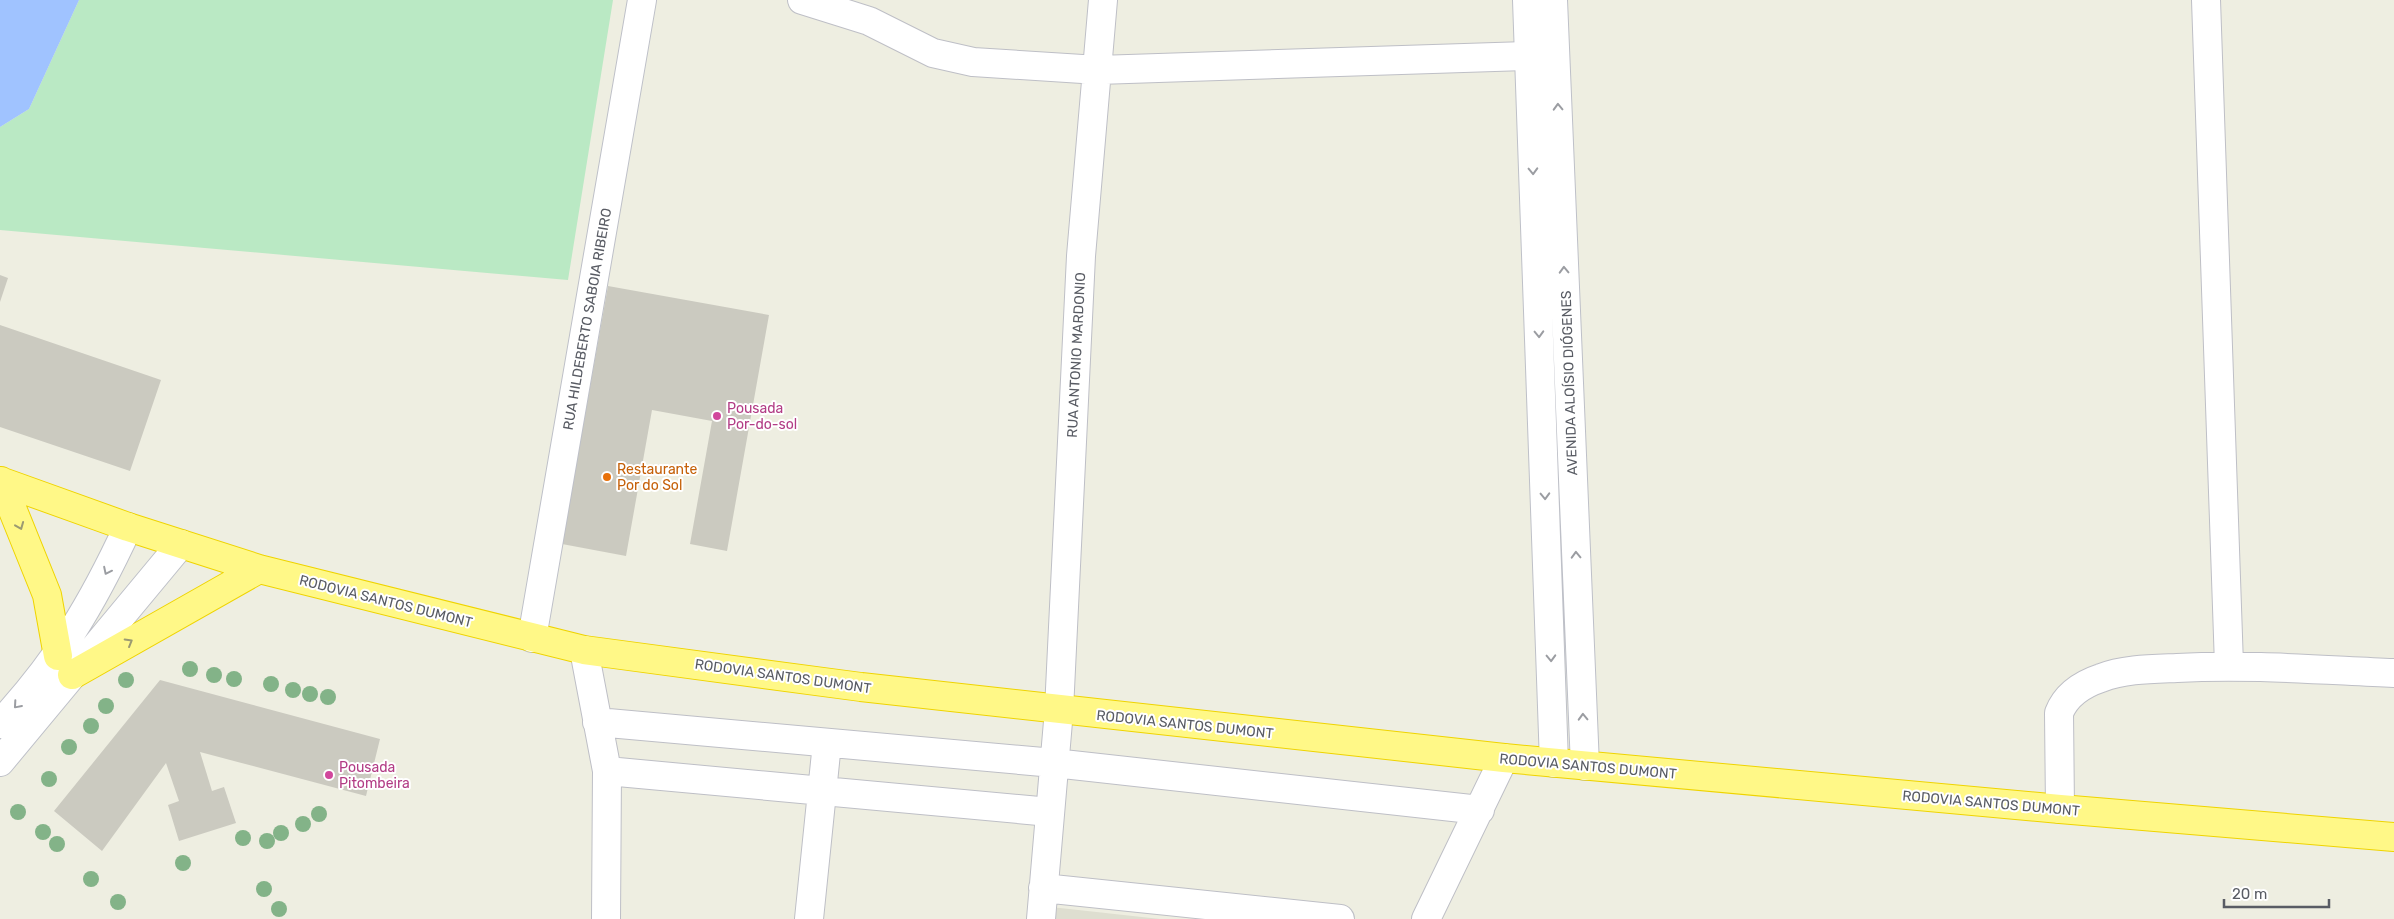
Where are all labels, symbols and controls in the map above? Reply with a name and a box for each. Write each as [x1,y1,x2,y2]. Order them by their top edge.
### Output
one-way arrow [1552,103,1563,111]
one-way arrow [1528,168,1538,175]
street label: RUA HILDEBERTO SABOIA RIBEIRO [560,207,615,431]
one-way arrow [1559,266,1570,274]
street label: RUA ANTONIO MARDONIO [1064,272,1089,438]
street label: AVENIDA ALOÍSIO DIÓGENES [1557,290,1581,476]
one-way arrow [1534,330,1544,338]
place label: Pousada Por-do-sol [727,400,797,433]
marker: Pousada Por-do-sol [711,410,723,422]
place label: Restaurante Por do Sol [617,461,697,494]
marker: Restaurante Por do Sol [601,471,613,483]
one-way arrow [1539,492,1550,500]
one-way arrow [13,521,24,530]
one-way arrow [1571,550,1582,558]
one-way arrow [103,566,114,575]
street label: RODOVIA SANTOS DUMONT [297,572,474,631]
one-way arrow [124,638,133,648]
one-way arrow [1545,655,1556,663]
street label: RODOVIA SANTOS DUMONT [694,656,872,697]
one-way arrow [13,700,22,709]
street label: RODOVIA SANTOS DUMONT [1096,707,1274,742]
one-way arrow [1578,713,1589,721]
street label: RODOVIA SANTOS DUMONT [1499,750,1677,783]
place label: Pousada Pitombeira [339,759,410,792]
marker: Pousada Pitombeira [323,769,335,781]
street label: RODOVIA SANTOS DUMONT [1902,787,2080,820]
scale bar [2224,876,2329,908]
text: 20 m [2232,885,2267,903]

